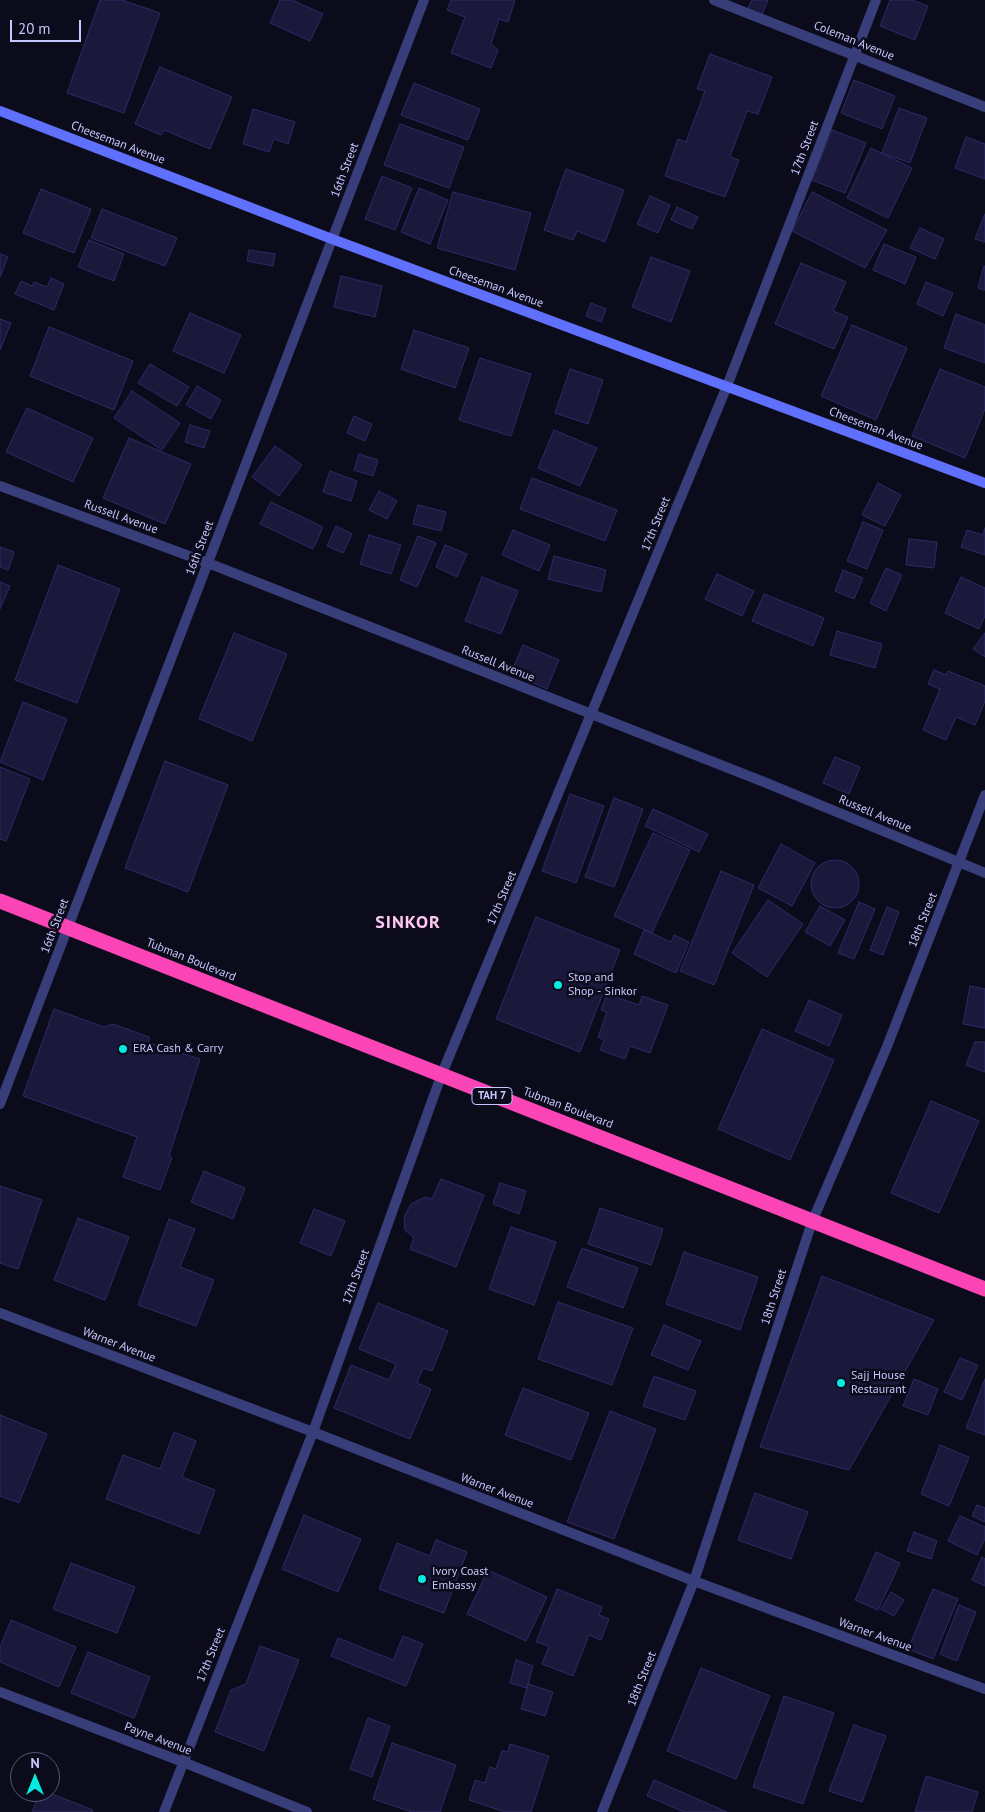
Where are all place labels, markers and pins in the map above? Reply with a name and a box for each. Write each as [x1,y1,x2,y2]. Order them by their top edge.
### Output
place label: Stop and Shop - Sinkor [568,971,637,999]
marker: Stop and Shop - Sinkor [552,979,564,991]
place label: ERA Cash & Carry [133,1042,223,1056]
marker: ERA Cash & Carry [117,1043,129,1055]
place label: Sajj House Restaurant [851,1369,906,1397]
marker: Sajj House Restaurant [835,1377,847,1389]
place label: Ivory Coast Embassy [432,1565,488,1593]
marker: Ivory Coast Embassy [416,1573,428,1585]

